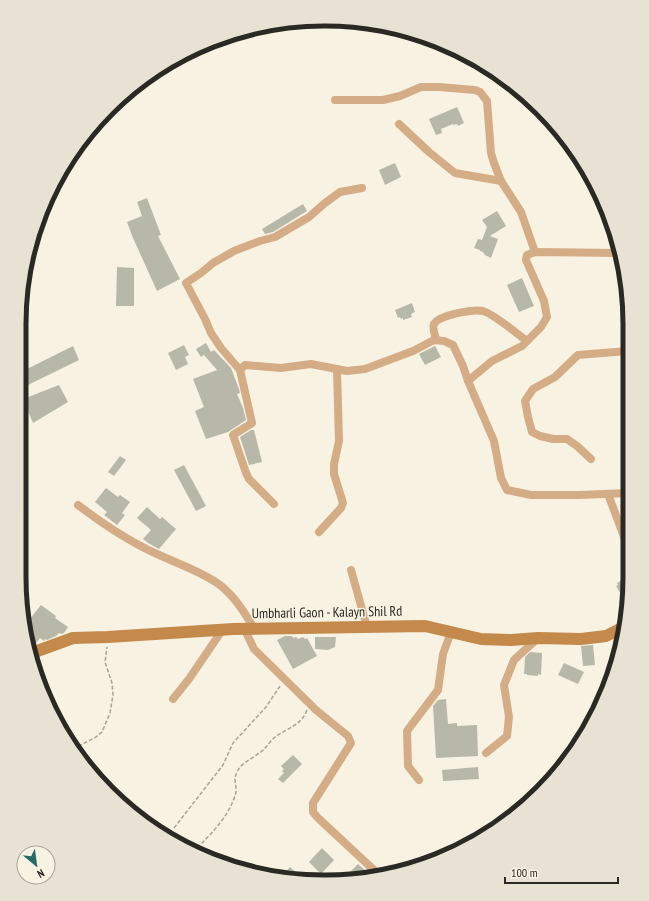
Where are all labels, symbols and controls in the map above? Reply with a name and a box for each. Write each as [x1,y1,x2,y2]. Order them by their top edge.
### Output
street label: Umbharli Gaon - Kalayn Shil Rd [252,602,402,622]
north arrow [16,845,56,885]
scale bar [505,859,618,885]
text: 100 m [511,865,538,880]
text: N [35,866,47,881]

